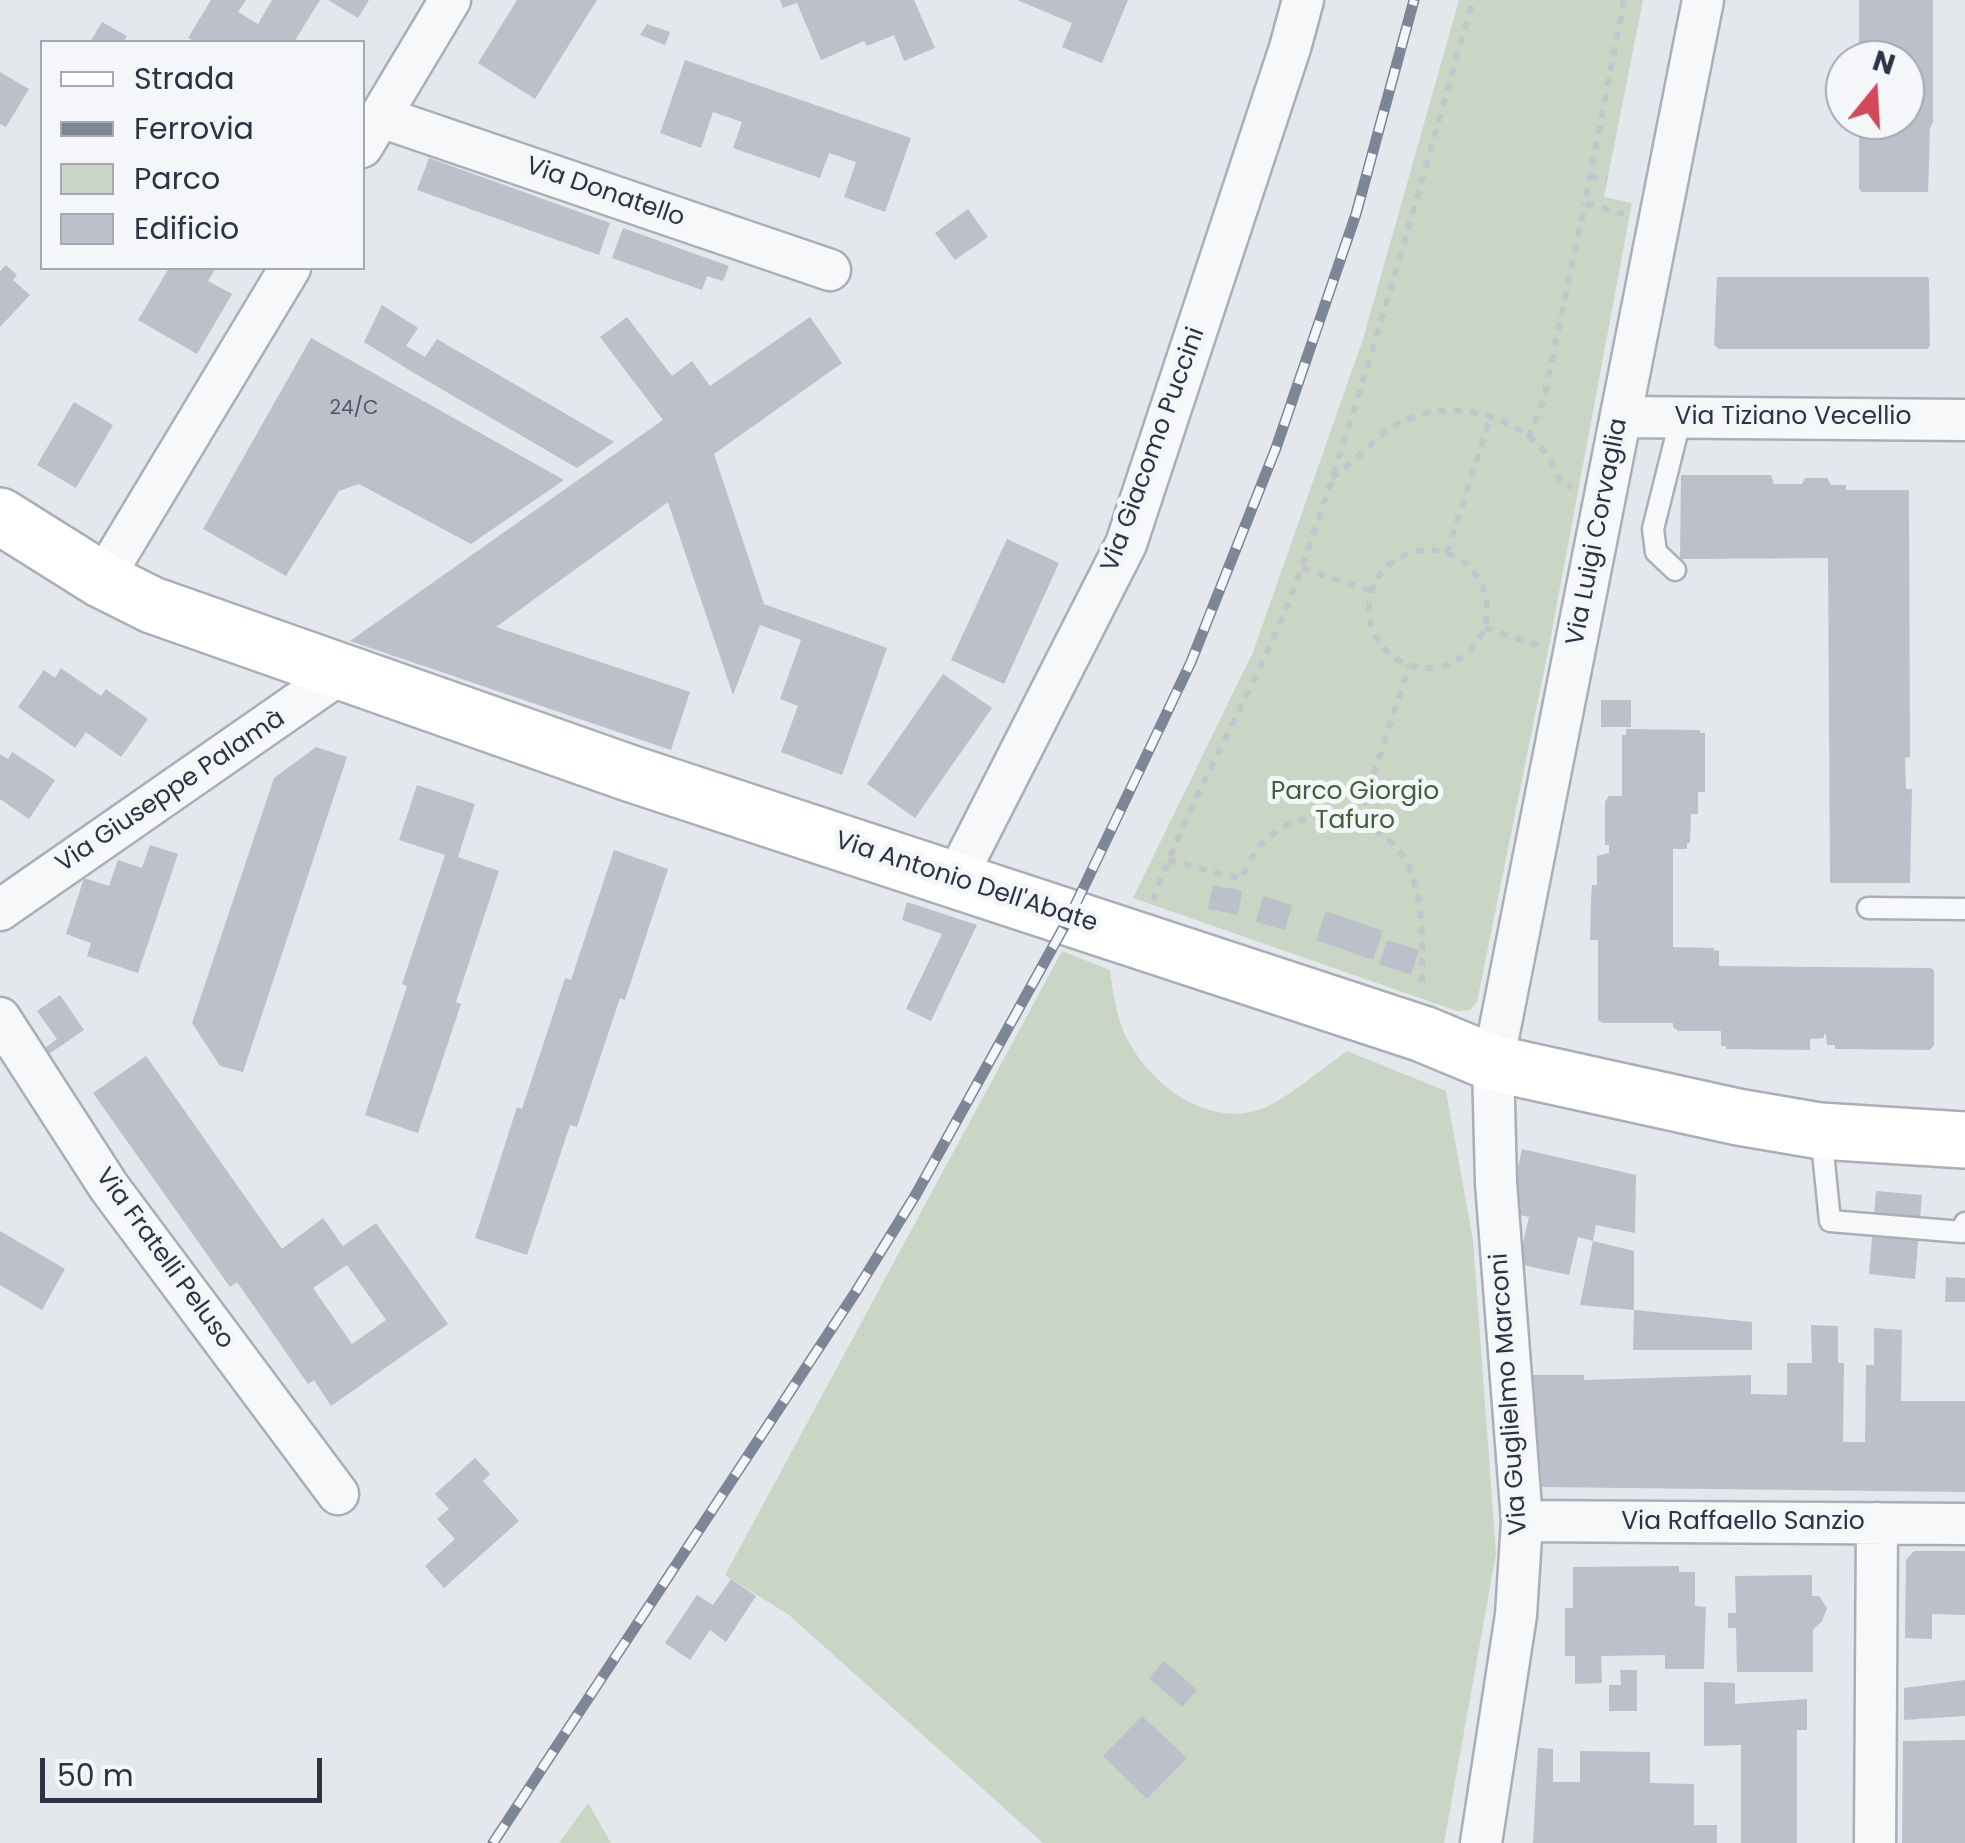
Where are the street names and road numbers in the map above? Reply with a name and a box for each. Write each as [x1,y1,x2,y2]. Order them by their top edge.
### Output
street label: Via Donatello [522,152,688,234]
street label: Via Giacomo Puccini [1096,324,1212,576]
street label: Via Tiziano Vecellio [1675,403,1911,433]
street label: Via Luigi Corvaglia [1561,416,1635,648]
street label: Via Giuseppe Palamà [51,704,291,880]
street label: Via Antonio Dell'Abate [831,826,1101,940]
street label: Via Fratelli Peluso [88,1163,240,1355]
street label: Via Guglielmo Marconi [1485,1252,1535,1536]
street label: Via Raffaello Sanzio [1621,1508,1865,1538]

